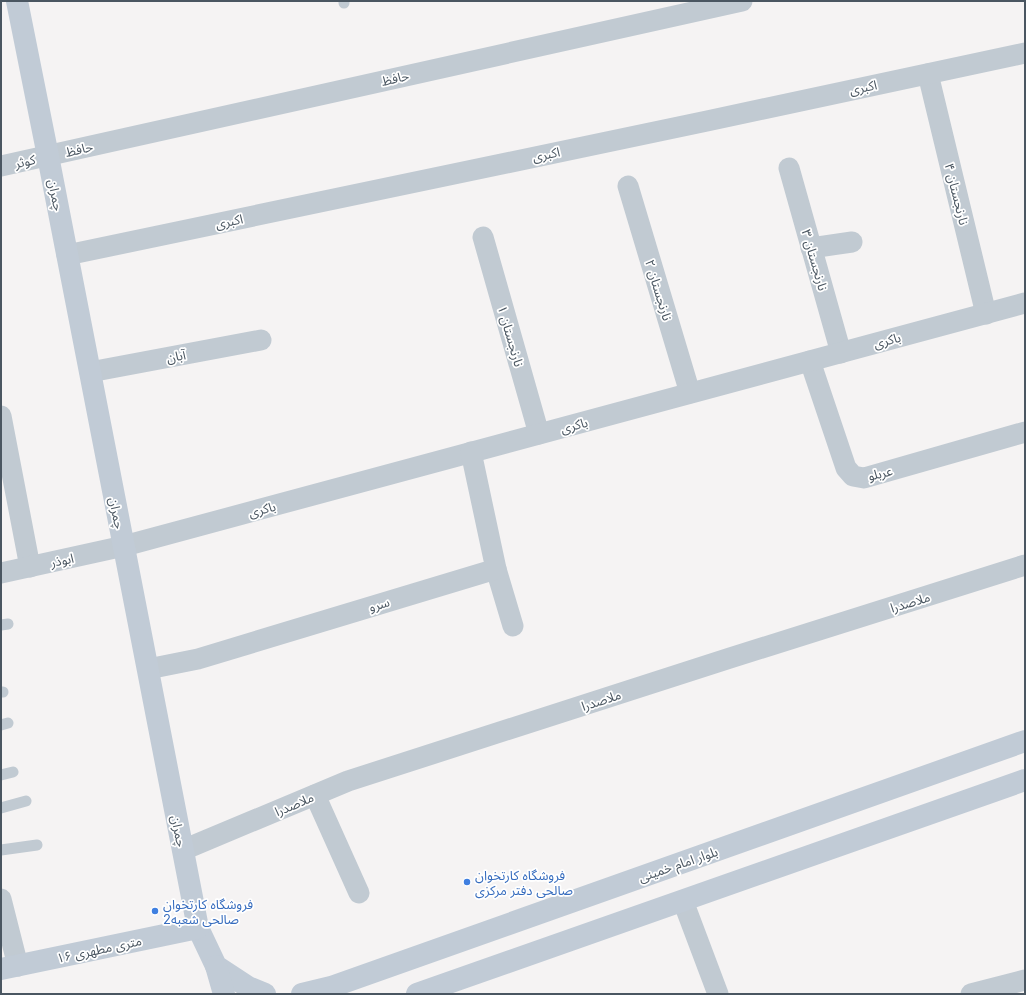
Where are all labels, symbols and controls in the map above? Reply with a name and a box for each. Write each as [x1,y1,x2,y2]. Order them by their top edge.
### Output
street label: حافظ [380,67,411,89]
street label: اکبری [848,76,879,99]
street label: حافظ [64,138,95,160]
street label: اکبری [531,143,562,166]
street label: کوثر [12,151,37,171]
street label: نارنجستان ۴ [941,161,972,227]
street label: چمران [43,178,67,213]
street label: اکبری [214,210,245,233]
street label: نارنجستان ۳ [798,227,831,293]
street label: نارنجستان ۲ [641,257,676,323]
street label: نارنجستان ۱ [494,303,527,369]
street label: باکری [872,329,903,352]
street label: آبان [165,346,188,367]
street label: باکری [559,414,590,437]
street label: عربلو [866,462,894,484]
street label: چمران [104,496,128,531]
street label: باکری [247,498,278,521]
street label: ابوذر [48,550,75,571]
street label: ملاصدرا [888,588,932,616]
street label: سرو [367,593,391,615]
street label: ملاصدرا [579,686,623,714]
street label: ملاصدرا [272,789,316,819]
street label: چمران [166,814,190,849]
street label: بلوار امام خمینی [636,843,720,887]
place label: فروشگاه کارتخوان صالحی دفتر مرکزی [475,867,573,899]
marker: فروشگاه کارتخوان صالحی دفتر مرکزی [462,877,472,887]
place label: فروشگاه کارتخوان صالحی شعبه2 [163,896,253,928]
marker: فروشگاه کارتخوان صالحی شعبه2 [150,906,160,916]
street label: ۱۶ متری مطهری [55,932,143,967]

